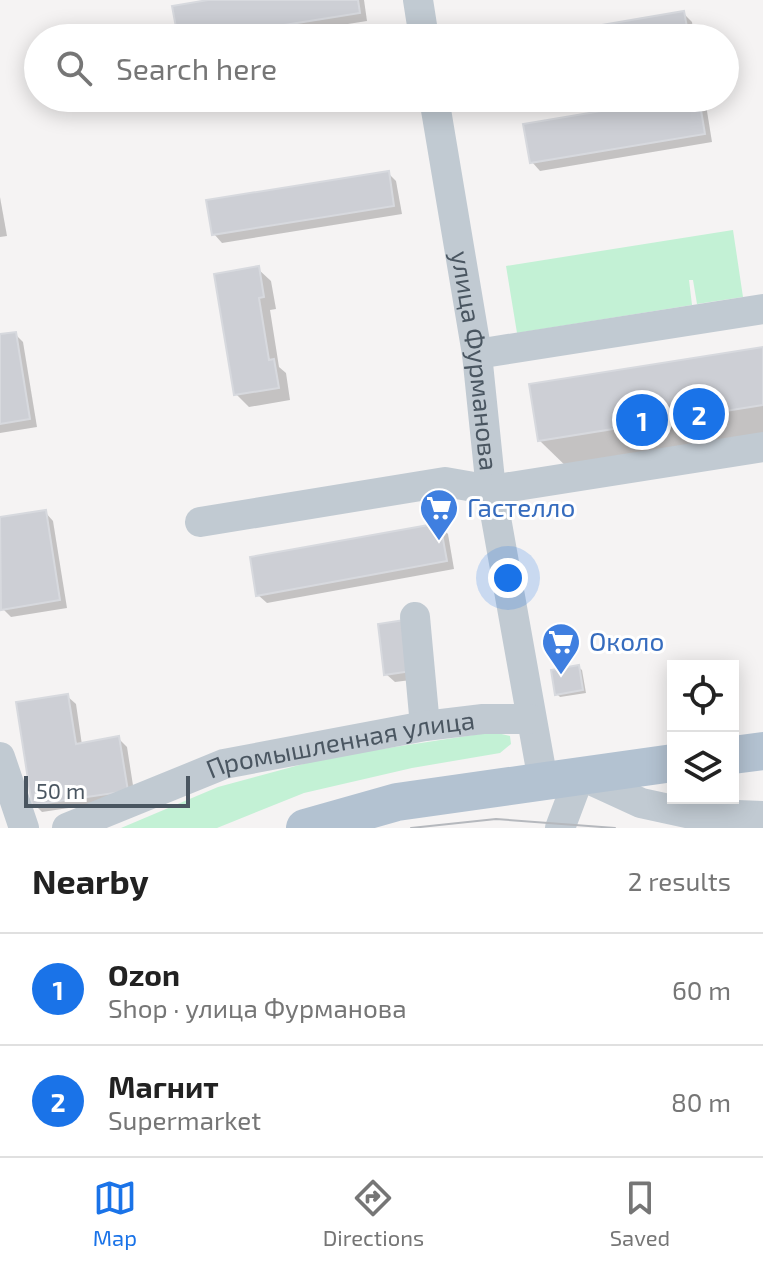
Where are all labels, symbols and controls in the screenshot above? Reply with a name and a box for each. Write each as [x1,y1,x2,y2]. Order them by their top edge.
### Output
search box [24,24,739,112]
icon: search [52,46,96,90]
text: Search here [116,50,277,86]
street label: улица Фурманова [445,248,506,472]
pin: 2 [673,384,725,444]
pin: 1 [616,390,668,450]
supermarket icon: Гастелло [418,487,460,542]
place label: Гастелло [467,491,575,522]
your location [488,558,528,598]
supermarket icon: Около [540,621,582,676]
place label: Около [589,625,664,656]
map controls [667,660,739,804]
button: locate [667,660,739,732]
street label: Промышленная улица [201,703,476,784]
button: layers [667,732,739,804]
scale bar [24,772,190,808]
text: 50 m [36,777,85,803]
text: Nearby [32,860,149,901]
text: 2 results [628,865,731,896]
text: Ozon [108,956,180,992]
text: 1 [52,974,64,1005]
text: 60 m [672,974,731,1005]
text: Shop · улица Фурманова [108,992,407,1023]
text: Магнит [108,1068,219,1104]
text: 2 [50,1086,66,1117]
text: 80 m [671,1086,731,1117]
text: Supermarket [108,1104,261,1135]
tab: Map [93,1176,137,1250]
tab: Directions [323,1176,424,1250]
tab: Saved [610,1176,670,1250]

